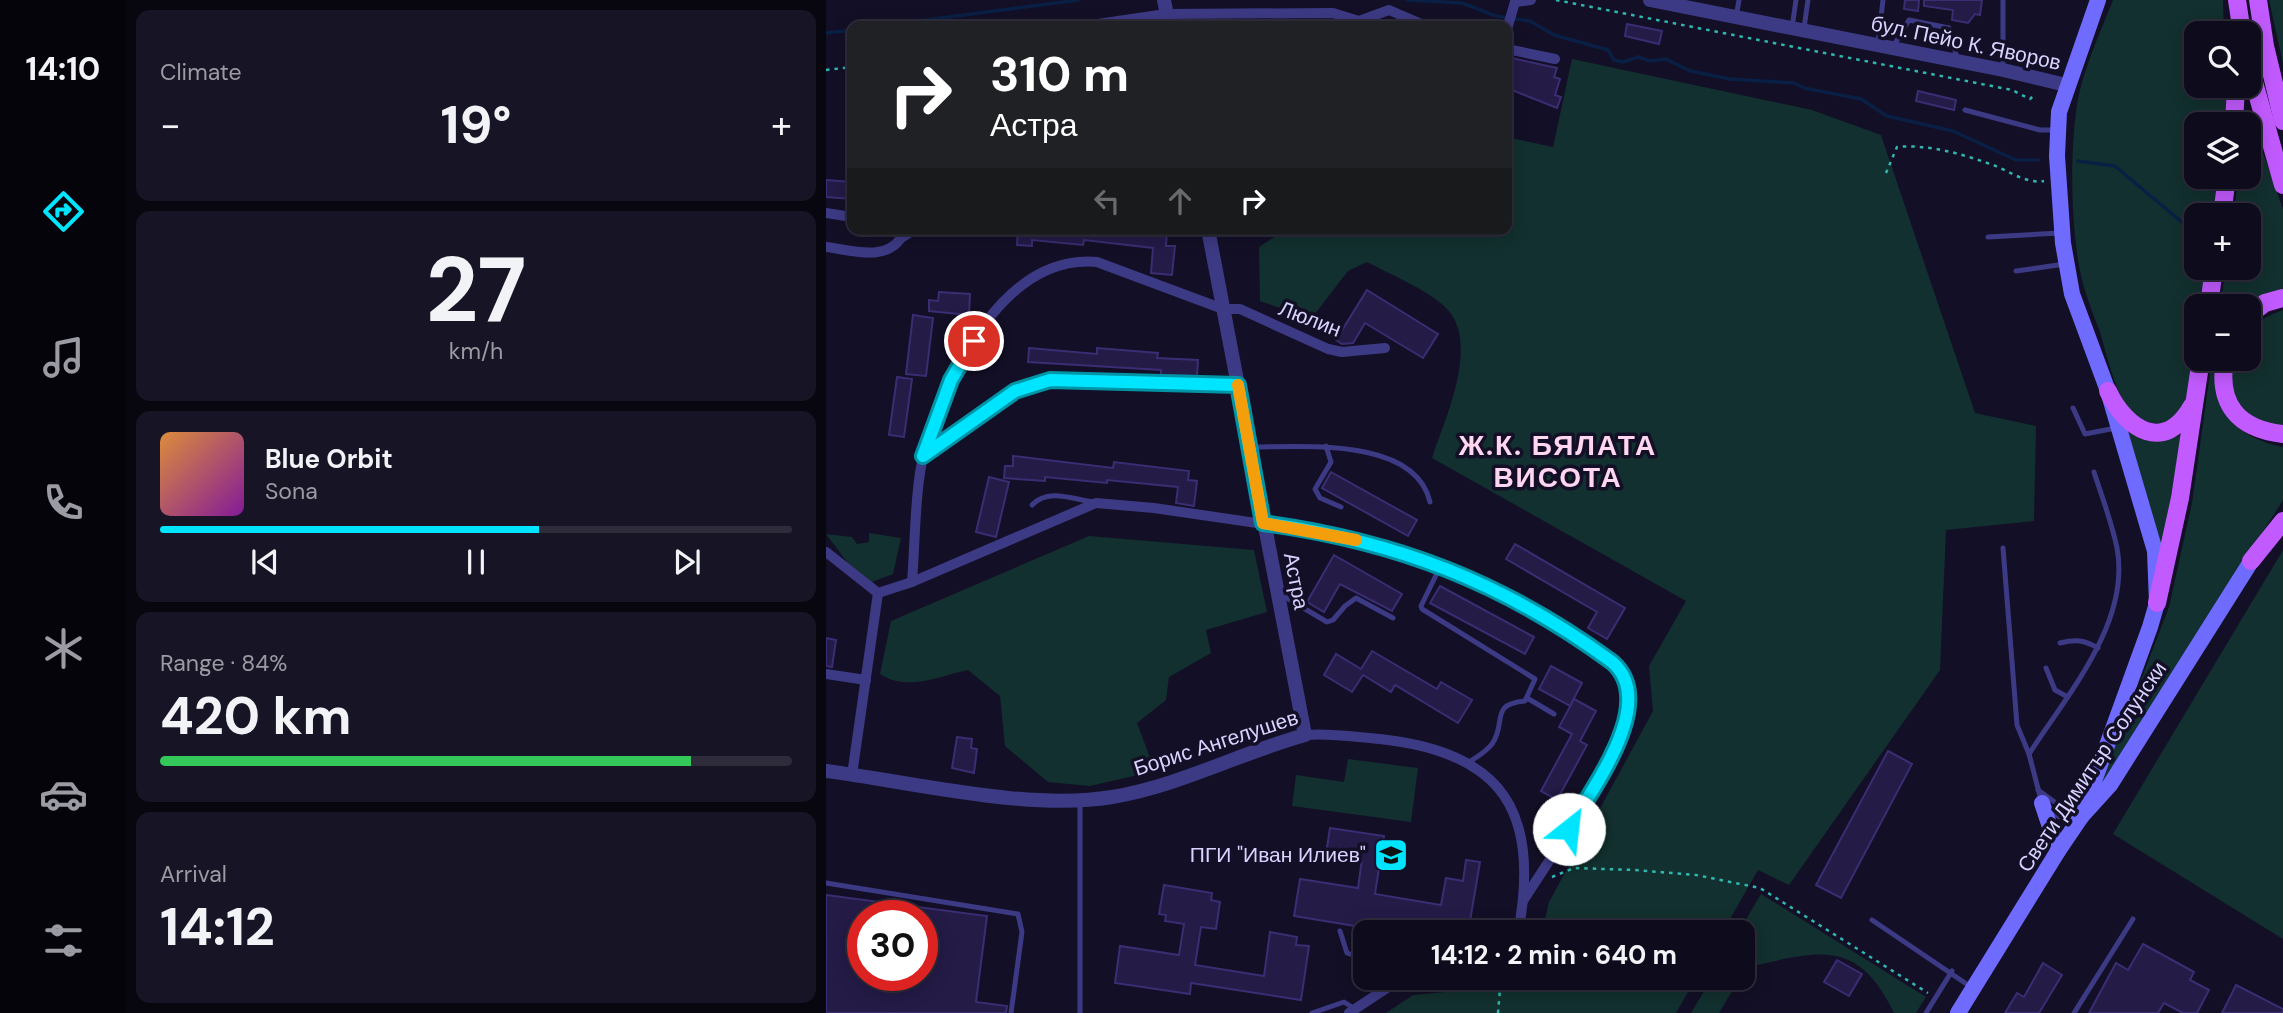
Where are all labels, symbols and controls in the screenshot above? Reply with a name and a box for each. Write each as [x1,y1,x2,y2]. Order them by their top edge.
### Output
street label: бул. Пейо К. Яворов [1868,9,2064,77]
map controls [2184,21,2261,371]
button: search [2184,21,2261,98]
text: 310 m [990,42,1129,106]
text: 14:10 [26,48,100,90]
icon: right [875,49,966,140]
text: Climate [160,57,242,87]
text: 19° [441,91,511,159]
text: − [160,100,181,150]
text: + [771,100,792,150]
text: Астра [990,104,1078,146]
button: layers [2184,112,2261,189]
icon: left [1088,182,1126,220]
icon: ahead [1161,182,1199,220]
icon: right [1234,182,1272,220]
icon: directions [39,187,88,236]
button: + [2184,203,2261,280]
text: 27 [426,231,526,349]
street label: Люлин [1275,294,1345,344]
button: − [2184,294,2261,371]
pin [944,311,1004,371]
icon: arrive [955,322,993,360]
icon: music [39,333,88,382]
text: km/h [449,336,503,366]
district label: Ж.К. БЯЛАТА ВИСОТА [1458,427,1657,496]
text: Blue Orbit [265,442,393,476]
text: Sona [265,476,318,506]
icon: phone [39,478,88,527]
icon: previous [246,543,284,581]
icon: pause [457,543,495,581]
icon: next [668,543,706,581]
street label: Астра [1277,550,1315,612]
icon: climate [39,624,88,673]
text: Range · 84% [160,648,287,678]
street label: Свети Димитър Солунски [2011,656,2173,878]
text: 420 km [160,682,351,750]
street label: Борис Ангелушев [1130,703,1302,783]
icon: car [39,770,88,819]
position arrow [1532,792,1606,866]
school or university icon: ПГИ "Иван Илиев" [1372,836,1410,874]
place label: ПГИ "Иван Илиев" [1190,841,1366,869]
text: Arrival [160,859,227,889]
text: 14:12 [160,893,275,961]
speed limit sign: 30 [847,900,938,991]
icon: filters [39,916,88,965]
text: 14:12 · 2 min · 640 m [1431,938,1677,972]

